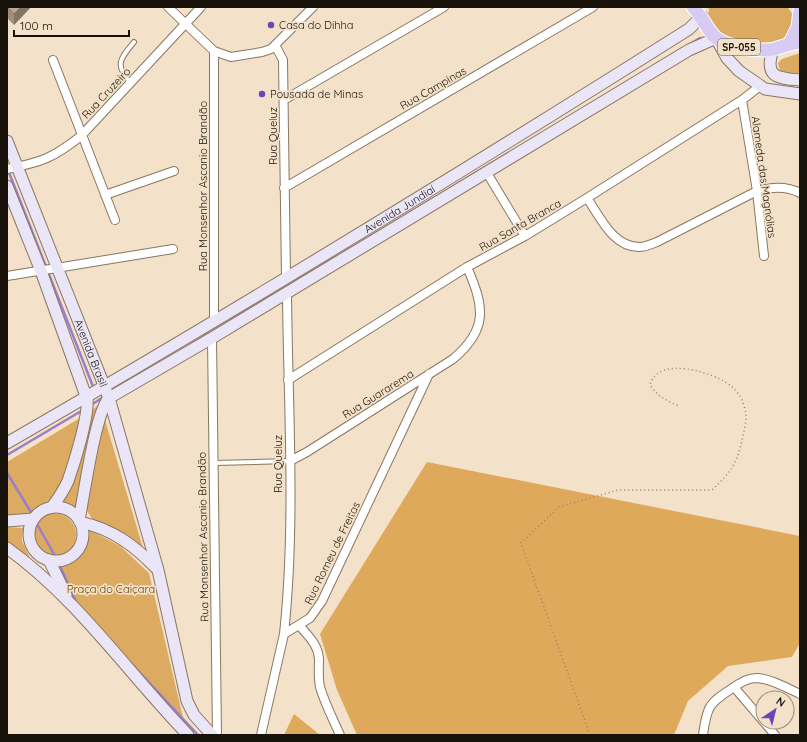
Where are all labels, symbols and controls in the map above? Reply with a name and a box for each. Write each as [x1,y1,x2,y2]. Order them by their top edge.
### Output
scale bar [14,12,129,38]
text: 100 m [20,18,53,33]
place label: Casa do Dihha [279,18,354,32]
marker: Casa do Dihha [266,20,276,30]
road number: SP-055 [718,39,760,55]
street label: Rua Campinas [397,63,469,113]
street label: Rua Cruzeiro [79,64,134,122]
place label: Pousada de Minas [270,87,363,101]
marker: Pousada de Minas [257,89,267,99]
street label: Rua Monsenhor Ascanio Brandão [196,100,210,271]
street label: Rua Queluz [266,107,280,165]
street label: Alameda das Magnólias [749,115,779,239]
street label: Avenida Jundiaí [361,182,438,236]
street label: Rua Santa Branca [476,196,564,254]
street label: Avenida Brasil [71,317,111,389]
street label: Rua Guararema [340,366,416,422]
street label: Rua Queluz [271,435,285,493]
street label: Rua Monsenhor Ascanio Brandão [195,451,211,622]
street label: Rua Romeu de Freitas [301,499,363,607]
park label: Praça do Caiçara [67,582,155,596]
north arrow [755,690,795,730]
text: N [773,694,788,710]

